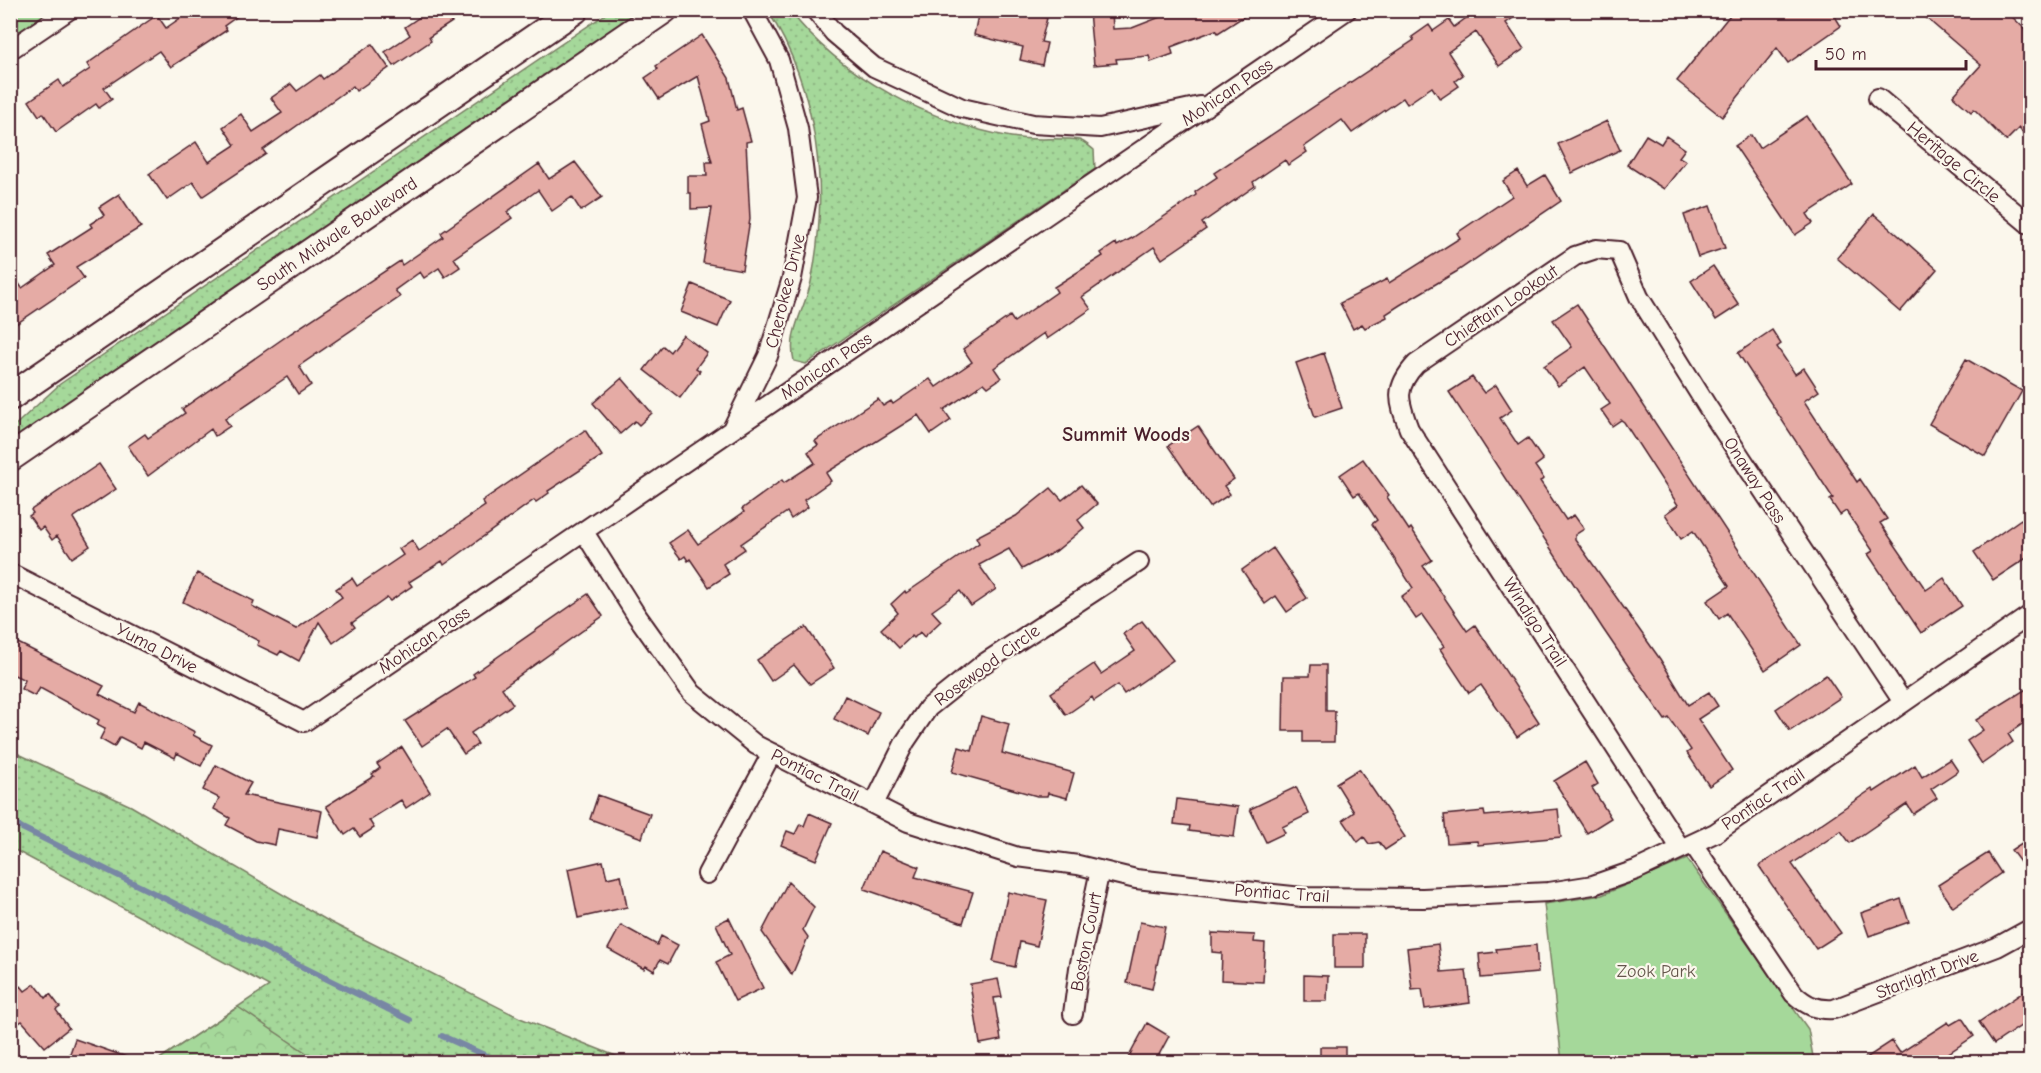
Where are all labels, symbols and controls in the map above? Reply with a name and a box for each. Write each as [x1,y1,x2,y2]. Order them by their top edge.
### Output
scale bar [1816,33,1966,71]
text: 50 m [1825,44,1867,65]
street label: Mohican Pass [1178,54,1277,131]
street label: Heritage Circle [1903,117,2005,207]
street label: South Midvale Boulevard [253,173,422,296]
street label: Cherokee Drive [761,232,810,351]
street label: Chieftain Lookout [1440,260,1563,352]
street label: Mohican Pass [777,328,876,405]
district label: Summit Woods [1062,423,1190,446]
street label: Onaway Pass [1719,433,1790,527]
street label: Windigo Trail [1498,574,1571,671]
street label: Mohican Pass [375,602,474,679]
street label: Yuma Drive [112,619,201,678]
street label: Rosewood Circle [931,620,1044,711]
street label: Pontiac Trail [767,744,862,806]
street label: Pontiac Trail [1718,764,1809,835]
street label: Pontiac Trail [1234,880,1330,907]
street label: Boston Court [1067,890,1107,993]
street label: Starlight Drive [1873,945,1981,1004]
park label: Zook Park [1617,961,1696,982]

